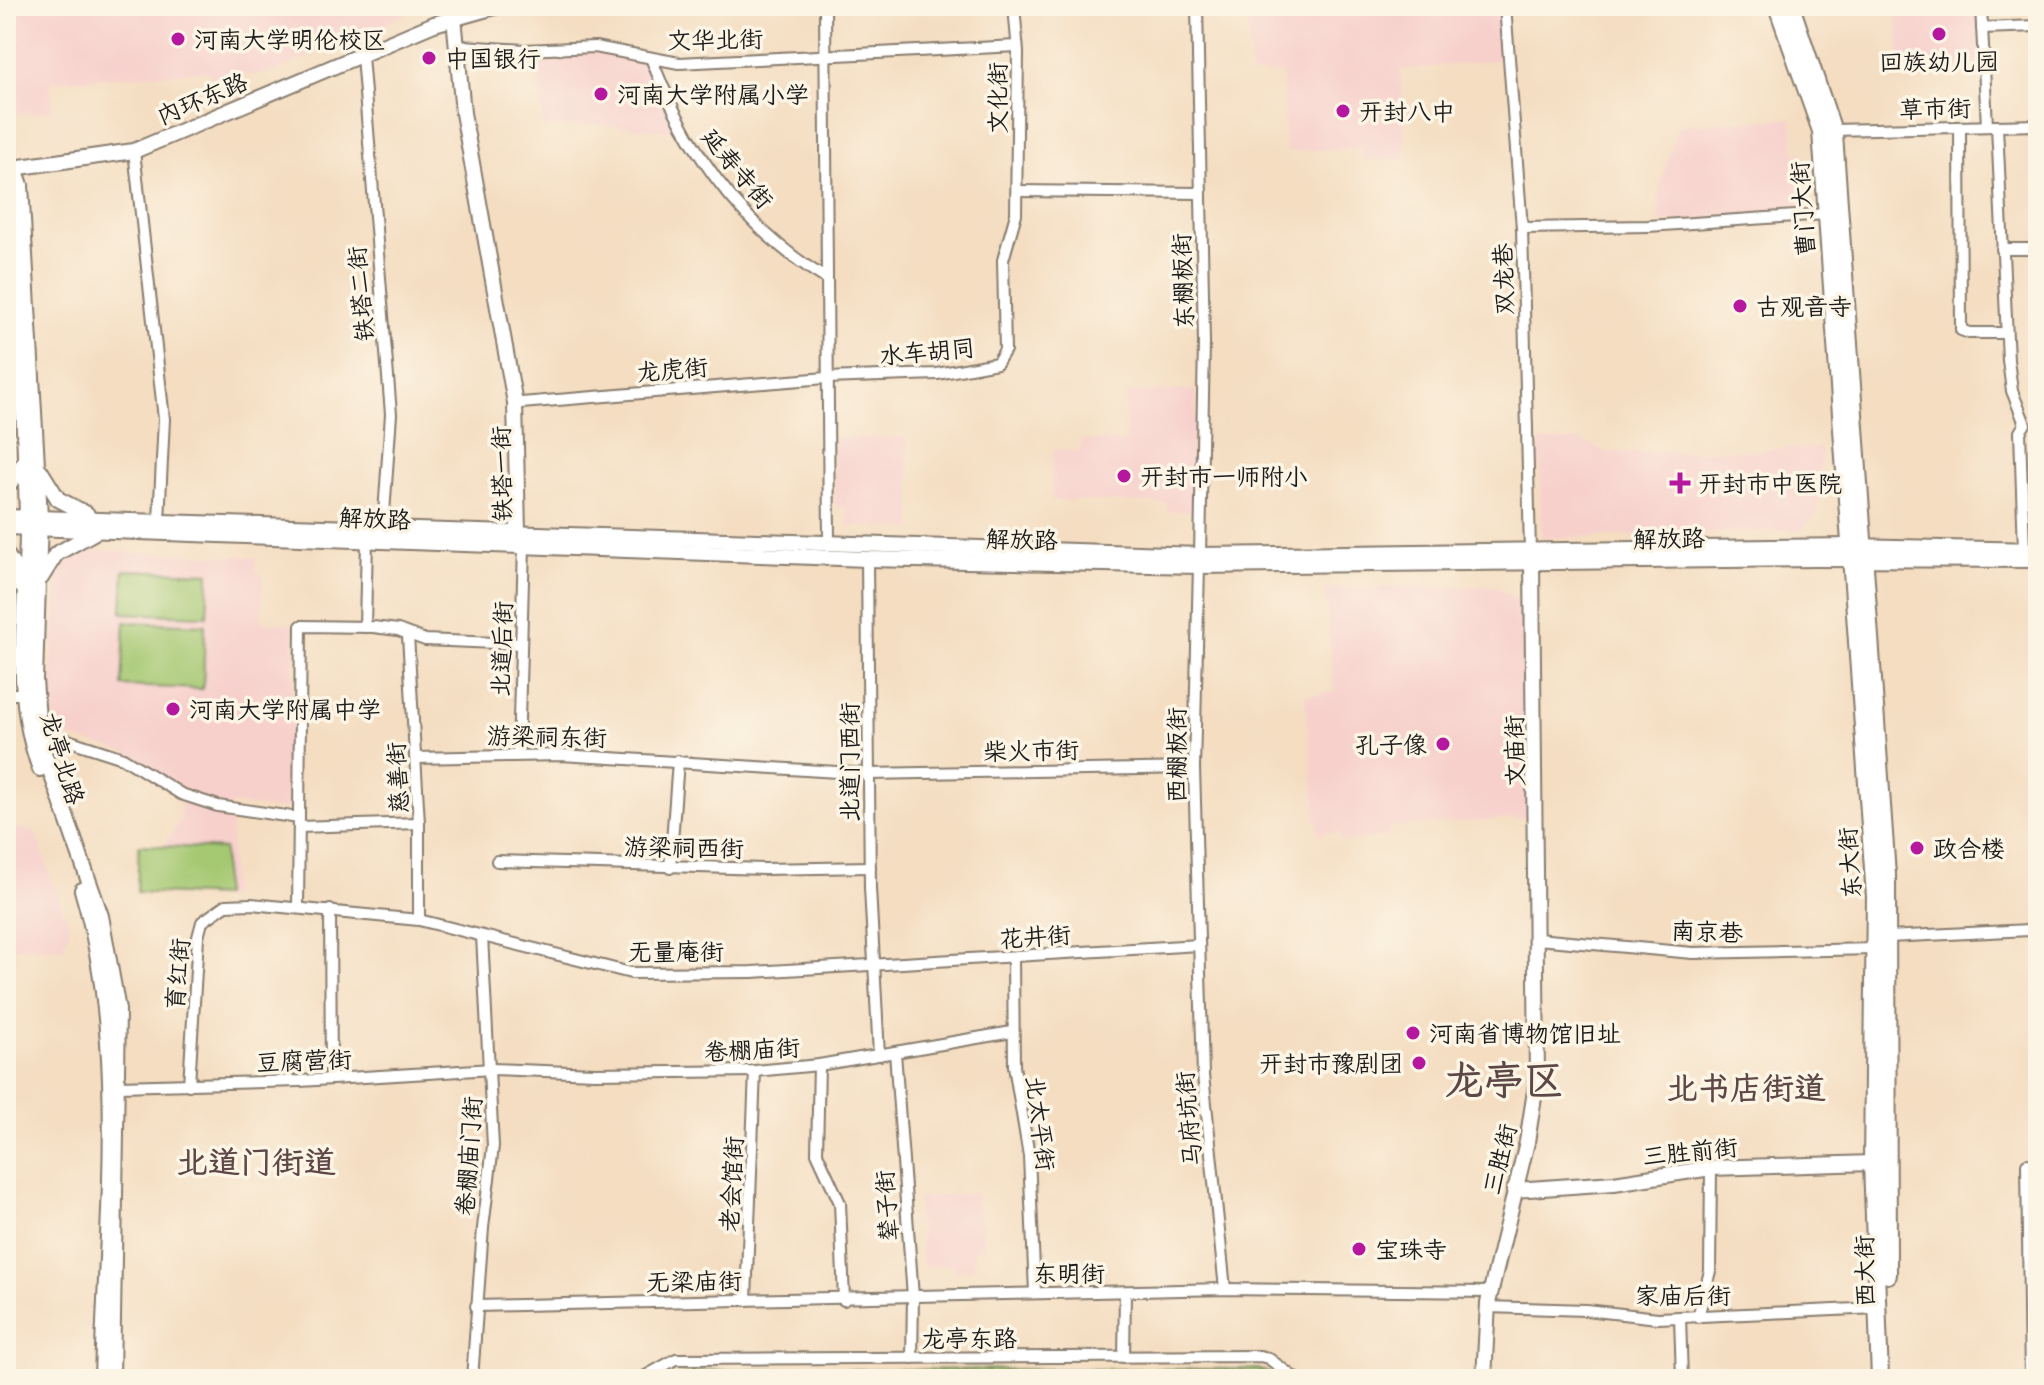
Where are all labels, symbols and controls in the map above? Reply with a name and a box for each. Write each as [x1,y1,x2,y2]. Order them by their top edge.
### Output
street label: 文华北街 [667,22,763,56]
place label: 河南大学明伦校区 [194,23,386,55]
marker: 回族幼儿园 [1930,25,1948,43]
marker: 河南大学明伦校区 [169,30,187,48]
place label: 中国银行 [445,42,541,74]
place label: 回族幼儿园 [1879,45,1999,77]
marker: 中国银行 [420,49,438,67]
street label: 文化街 [981,62,1013,134]
street label: 内环东路 [152,65,252,131]
place label: 河南大学附属小学 [617,78,809,110]
marker: 河南大学附属小学 [592,85,610,103]
street label: 草市街 [1899,91,1971,125]
place label: 开封八中 [1359,95,1455,127]
marker: 开封八中 [1334,102,1352,120]
street label: 延寿寺街 [695,121,781,215]
street label: 曹门大街 [1783,160,1821,258]
street label: 东棚板街 [1164,232,1200,330]
street label: 双龙巷 [1486,242,1520,316]
street label: 铁塔二街 [340,245,380,343]
place label: 古观音寺 [1756,290,1852,322]
marker: 古观音寺 [1731,297,1749,315]
street label: 水车胡同 [878,331,976,371]
street label: 龙虎街 [635,350,709,388]
street label: 铁塔一街 [484,426,518,522]
place label: 开封市一师附小 [1140,460,1308,492]
marker: 开封市一师附小 [1115,467,1133,485]
place label: 开封市中医院 [1698,467,1842,499]
marker: 开封市中医院 [1669,472,1691,494]
street label: 解放路 [338,501,412,535]
street label: 解放路 [1633,521,1705,555]
street label: 解放路 [986,522,1058,556]
street label: 北道后街 [483,600,519,698]
place label: 河南大学附属中学 [189,693,381,725]
marker: 河南大学附属中学 [164,700,182,718]
street label: 北道门西街 [833,702,865,822]
street label: 龙亭北路 [34,707,92,809]
street label: 西棚板街 [1160,707,1192,803]
street label: 文庙街 [1497,715,1531,787]
street label: 游梁祠东街 [487,719,607,753]
place label: 孔子像 [1355,728,1427,760]
street label: 柴火市街 [983,733,1079,767]
marker: 孔子像 [1434,735,1452,753]
street label: 慈善街 [379,741,415,815]
street label: 东大街 [1831,826,1867,900]
street label: 游梁祠西街 [624,830,744,864]
place label: 政合楼 [1933,832,2005,864]
marker: 政合楼 [1908,839,1926,857]
street label: 南京巷 [1670,914,1744,948]
street label: 花井街 [998,918,1072,954]
street label: 无量庵街 [628,935,724,967]
street label: 育红街 [158,937,196,1011]
place label: 河南省博物馆旧址 [1429,1017,1621,1049]
marker: 河南省博物馆旧址 [1404,1024,1422,1042]
street label: 卷棚庙街 [703,1031,801,1067]
street label: 豆腐营街 [255,1042,353,1078]
place label: 开封市豫剧团 [1259,1047,1403,1079]
district label: 龙亭区 [1444,1052,1564,1106]
marker: 开封市豫剧团 [1410,1054,1428,1072]
district label: 北书店街道 [1666,1066,1826,1109]
street label: 马府坑街 [1168,1070,1208,1168]
street label: 北太平街 [1019,1073,1063,1173]
street label: 卷棚庙门街 [448,1095,488,1217]
street label: 三胜街 [1475,1120,1523,1198]
street label: 三胜前街 [1641,1130,1739,1172]
street label: 老会馆街 [713,1135,749,1233]
district label: 北道门街道 [176,1140,336,1183]
street label: 辇子街 [868,1169,904,1243]
place label: 宝珠寺 [1375,1233,1447,1265]
street label: 西大街 [1847,1235,1881,1307]
marker: 宝珠寺 [1350,1240,1368,1258]
street label: 东明街 [1033,1257,1105,1289]
street label: 无梁庙街 [646,1264,742,1298]
street label: 家庙后街 [1635,1279,1731,1311]
street label: 龙亭东路 [921,1322,1017,1354]

